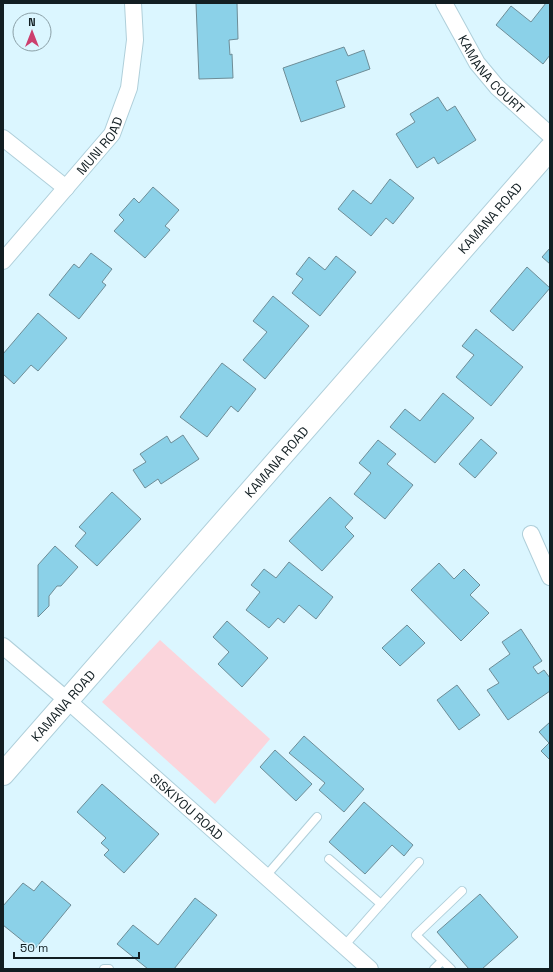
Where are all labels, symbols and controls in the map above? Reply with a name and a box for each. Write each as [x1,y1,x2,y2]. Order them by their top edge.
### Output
north arrow [12,12,52,52]
text: N [28,15,36,29]
street label: KAMANA COURT [455,32,529,117]
street label: MUNI ROAD [73,114,126,178]
street label: KAMANA ROAD [454,179,525,257]
street label: KAMANA ROAD [241,423,312,501]
street label: KAMANA ROAD [27,666,99,745]
street label: SISKIYOU ROAD [147,769,227,843]
scale bar [14,934,139,960]
text: 50 m [20,940,48,956]

